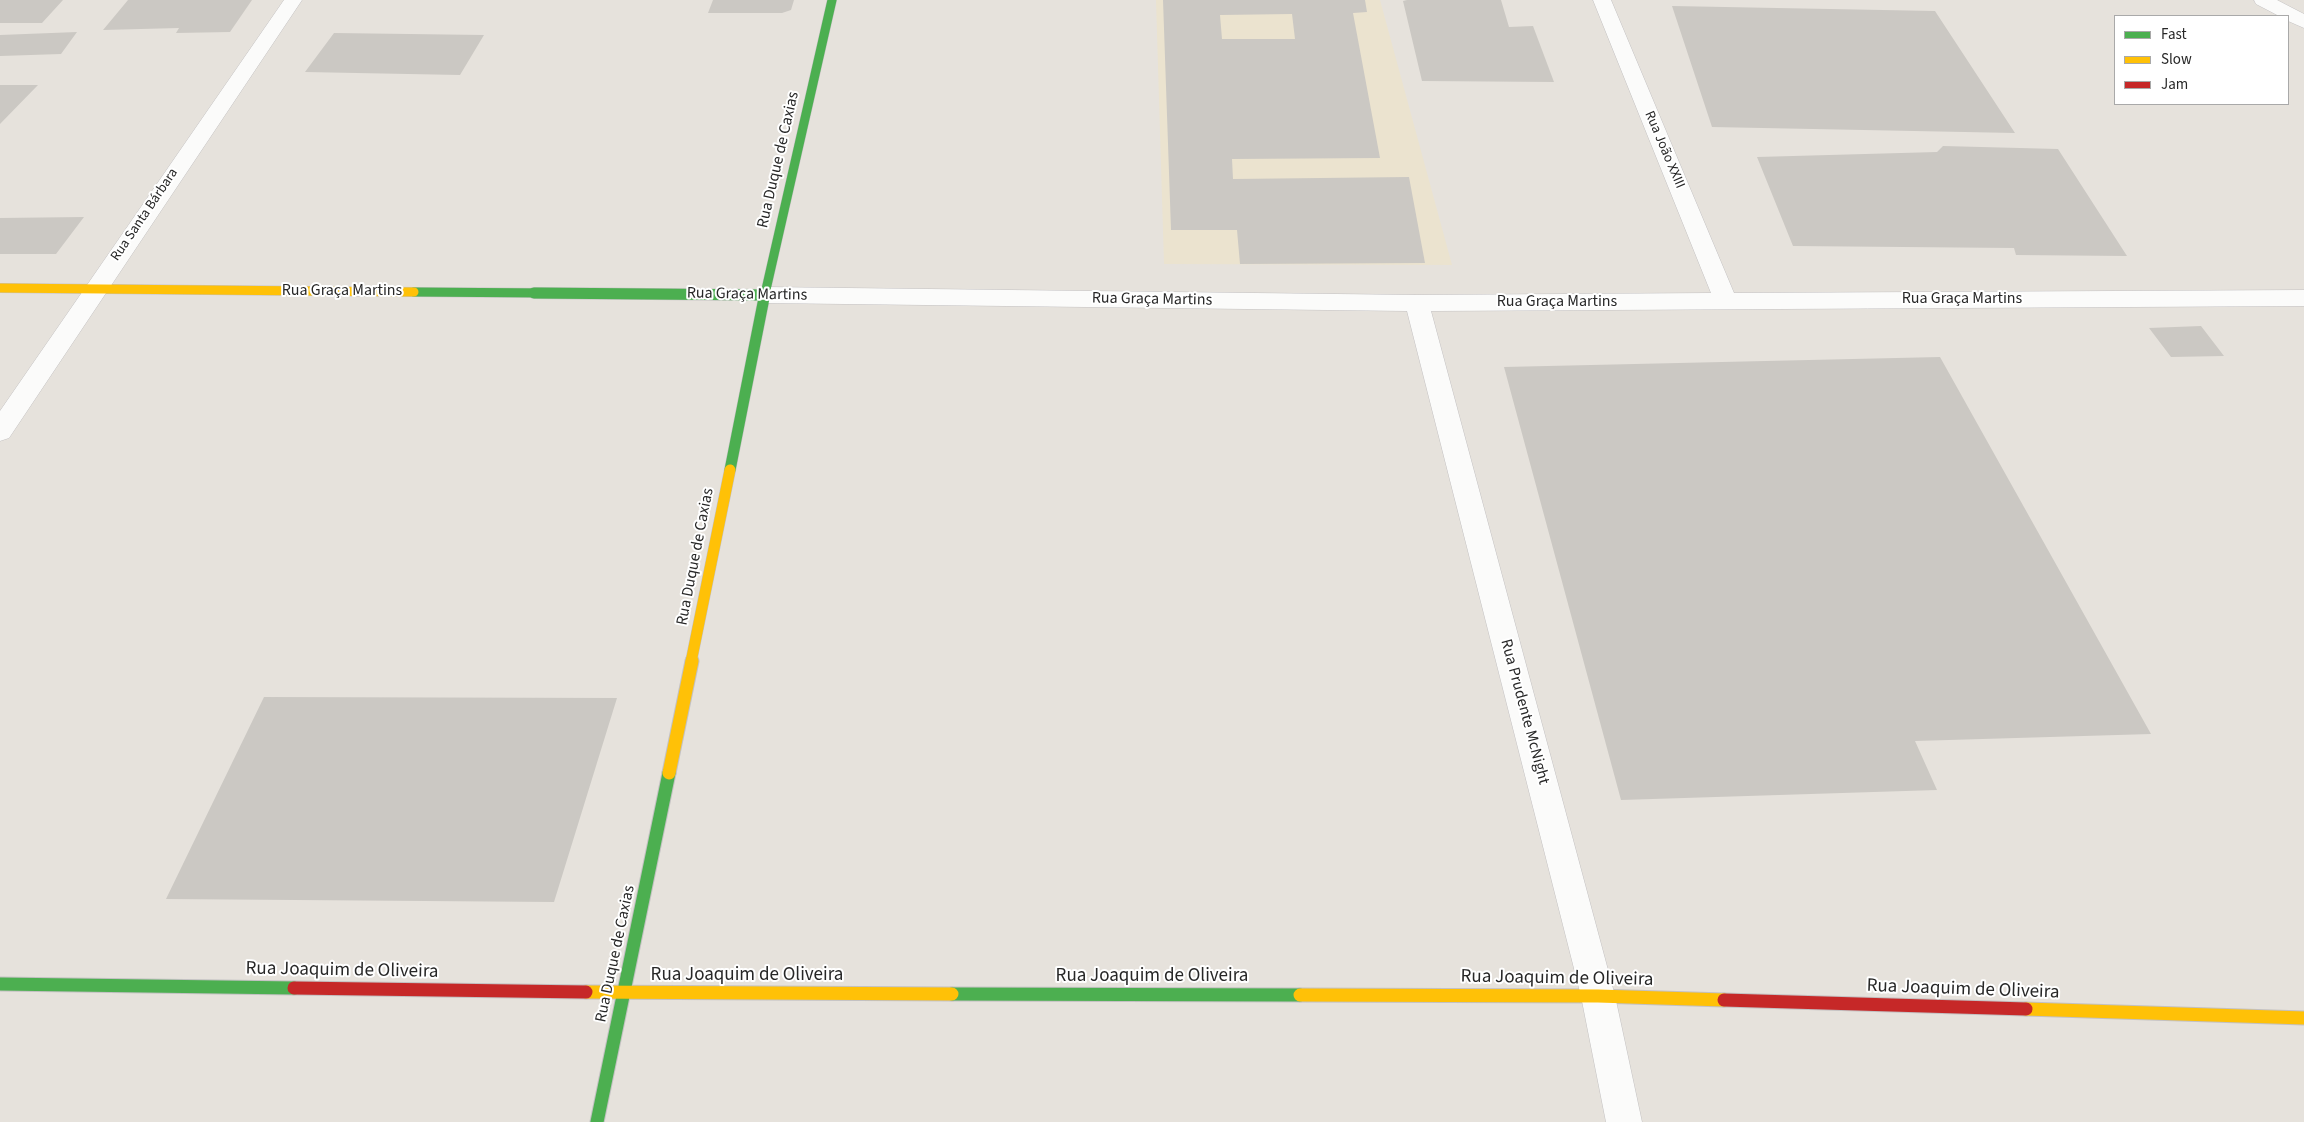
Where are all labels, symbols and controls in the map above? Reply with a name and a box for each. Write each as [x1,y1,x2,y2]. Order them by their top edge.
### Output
legend [2114,15,2289,105]
text: Fast [2161,24,2187,45]
text: Slow [2161,49,2192,70]
text: Jam [2161,74,2188,95]
street label: Rua Duque de Caxias [754,90,804,230]
street label: Rua João XXIII [1640,109,1688,191]
street label: Rua Santa Bárbara [108,165,182,265]
street label: Rua Graça Martins [282,281,402,301]
street label: Rua Graça Martins [687,284,807,306]
street label: Rua Graça Martins [1092,289,1212,311]
street label: Rua Graça Martins [1902,289,2022,309]
street label: Rua Graça Martins [1497,292,1617,312]
street label: Rua Duque de Caxias [673,487,719,627]
street label: Rua Prudente McNight [1495,637,1553,787]
street label: Rua Duque de Caxias [592,884,640,1024]
street label: Rua Joaquim de Oliveira [245,958,439,984]
street label: Rua Joaquim de Oliveira [651,965,843,987]
street label: Rua Joaquim de Oliveira [1056,966,1248,988]
street label: Rua Joaquim de Oliveira [1460,966,1654,992]
street label: Rua Joaquim de Oliveira [1866,975,2060,1005]

